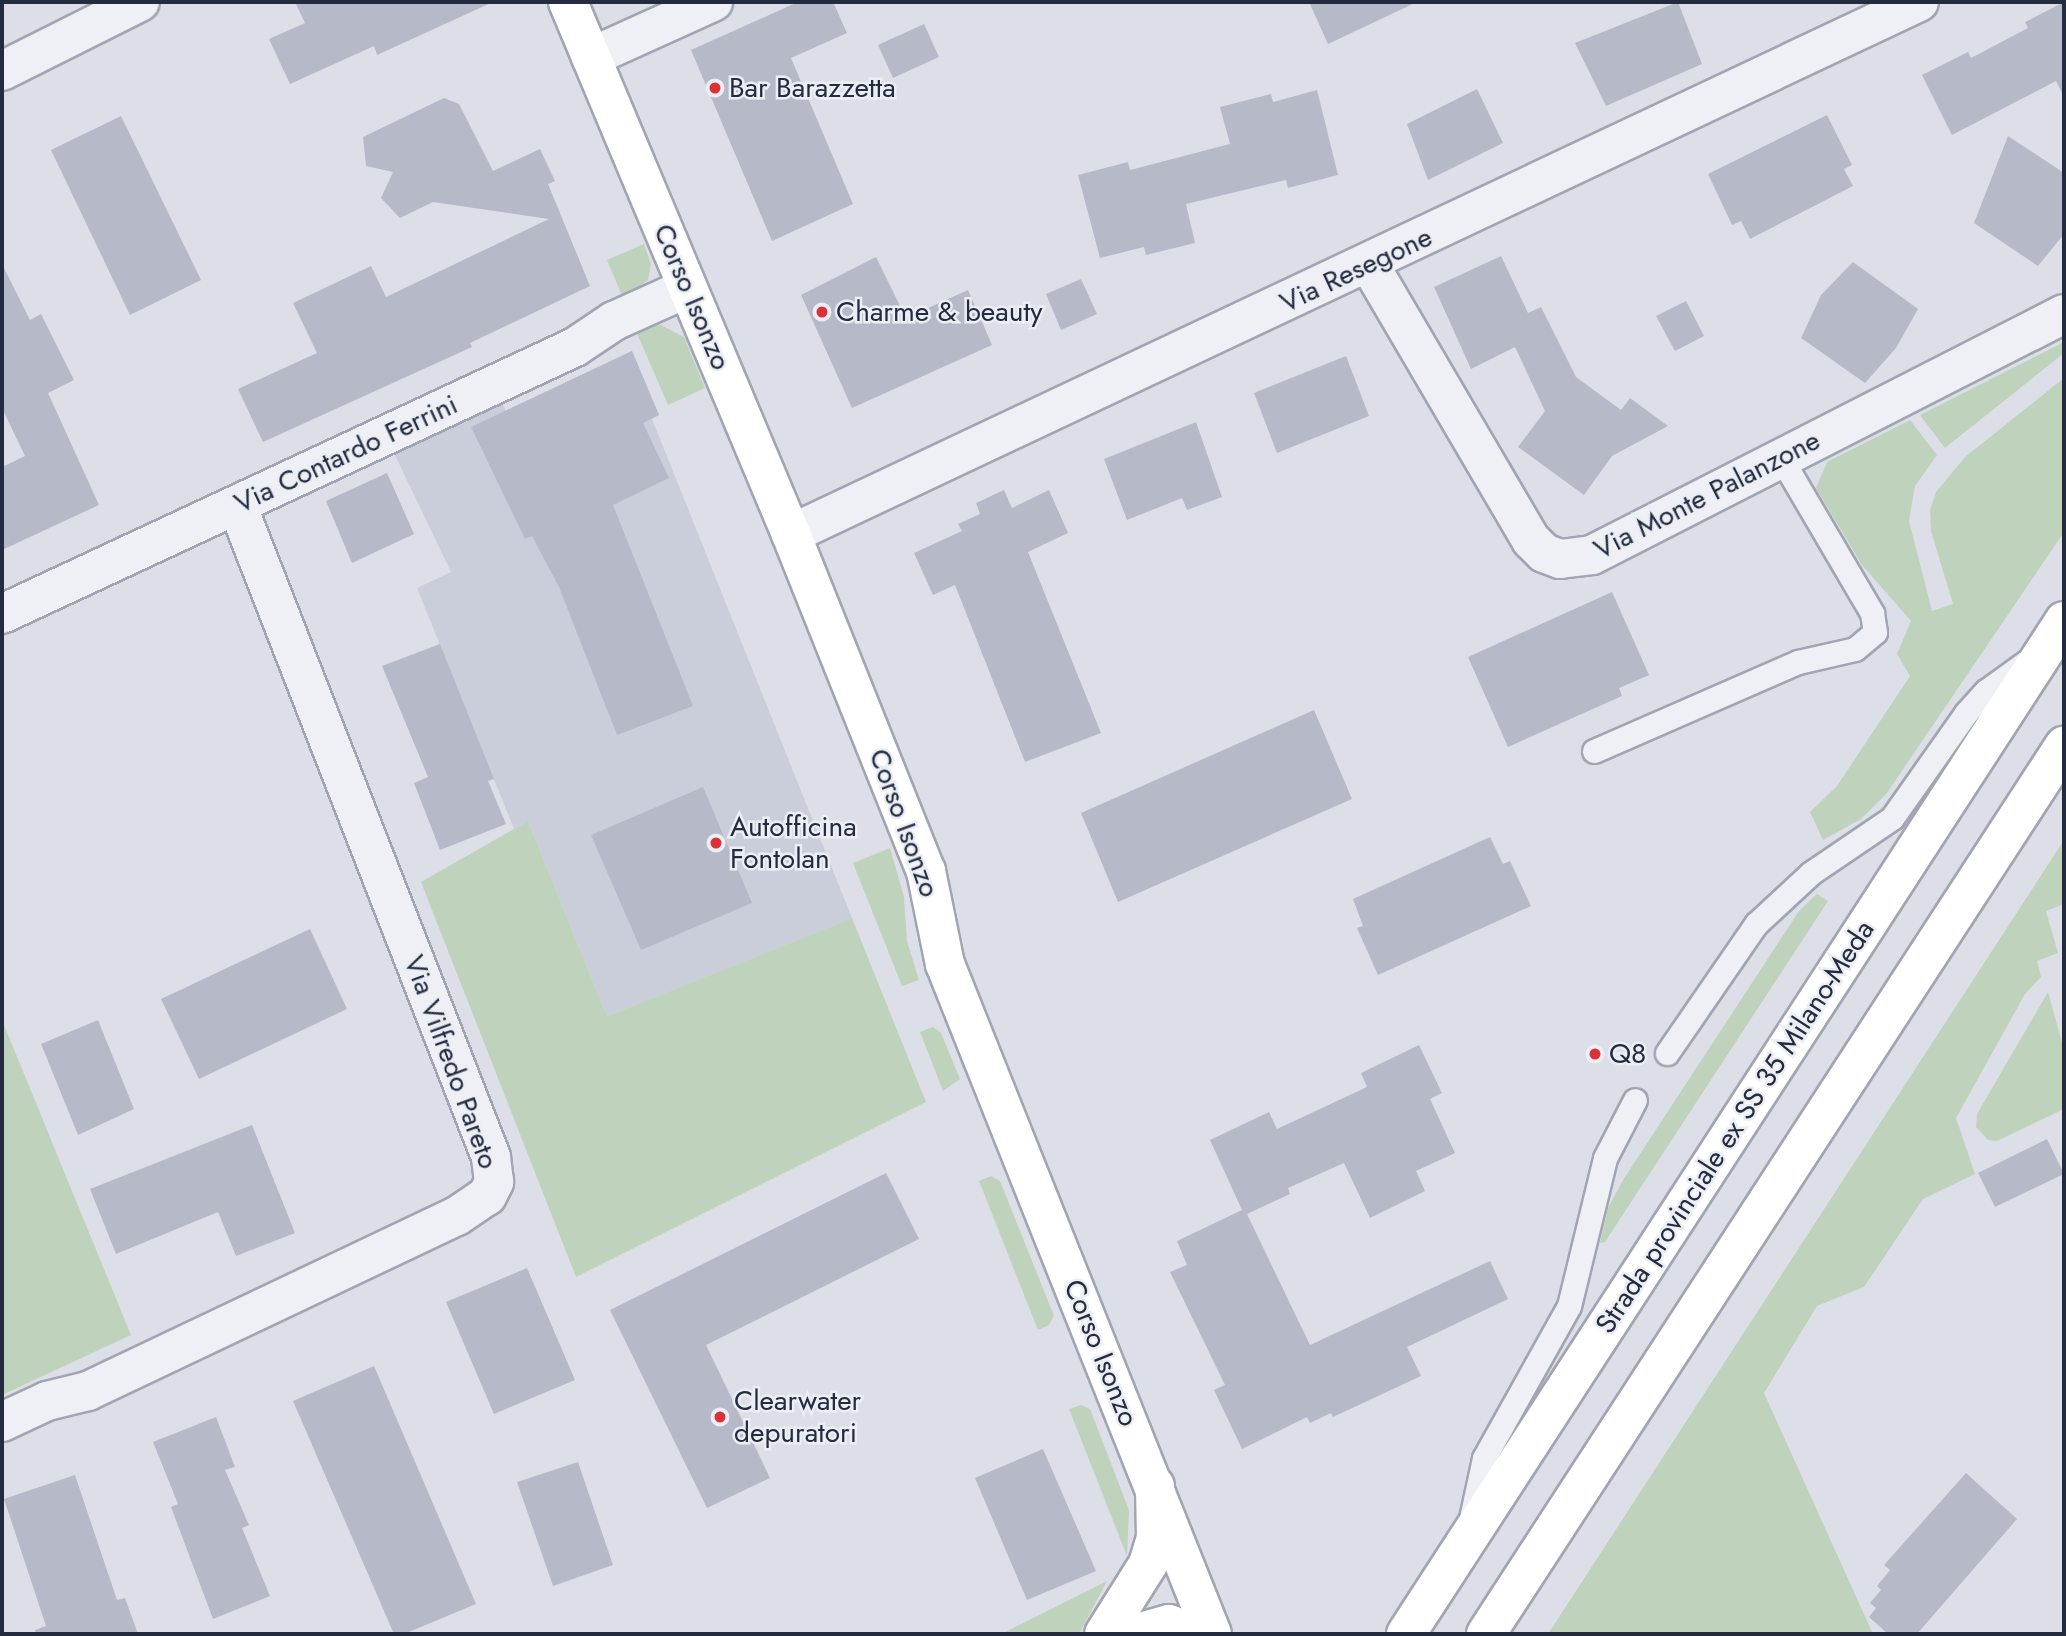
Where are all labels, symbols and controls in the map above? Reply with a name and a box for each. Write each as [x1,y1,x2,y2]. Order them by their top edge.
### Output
place label: Bar Barazzetta [729,71,896,105]
marker: Bar Barazzetta [707,80,723,96]
street label: Corso Isonzo [646,219,738,375]
street label: Via Resegone [1275,220,1437,320]
place label: Charme & beauty [836,295,1042,329]
marker: Charme & beauty [814,304,830,320]
street label: Via Contardo Ferrini [229,388,463,520]
street label: Via Monte Palanzone [1588,423,1826,567]
street label: Corso Isonzo [862,744,946,902]
place label: Autofficina Fontolan [730,810,857,876]
marker: Autofficina Fontolan [708,835,724,851]
street label: Strada provinciale ex SS 35 Milano-Meda [1589,914,1881,1340]
street label: Via Vilfredo Pareto [397,951,505,1173]
place label: Q8 [1609,1037,1646,1071]
marker: Q8 [1587,1046,1603,1062]
street label: Corso Isonzo [1056,1275,1146,1431]
place label: Clearwater depuratori [734,1384,861,1450]
marker: Clearwater depuratori [712,1409,728,1425]

